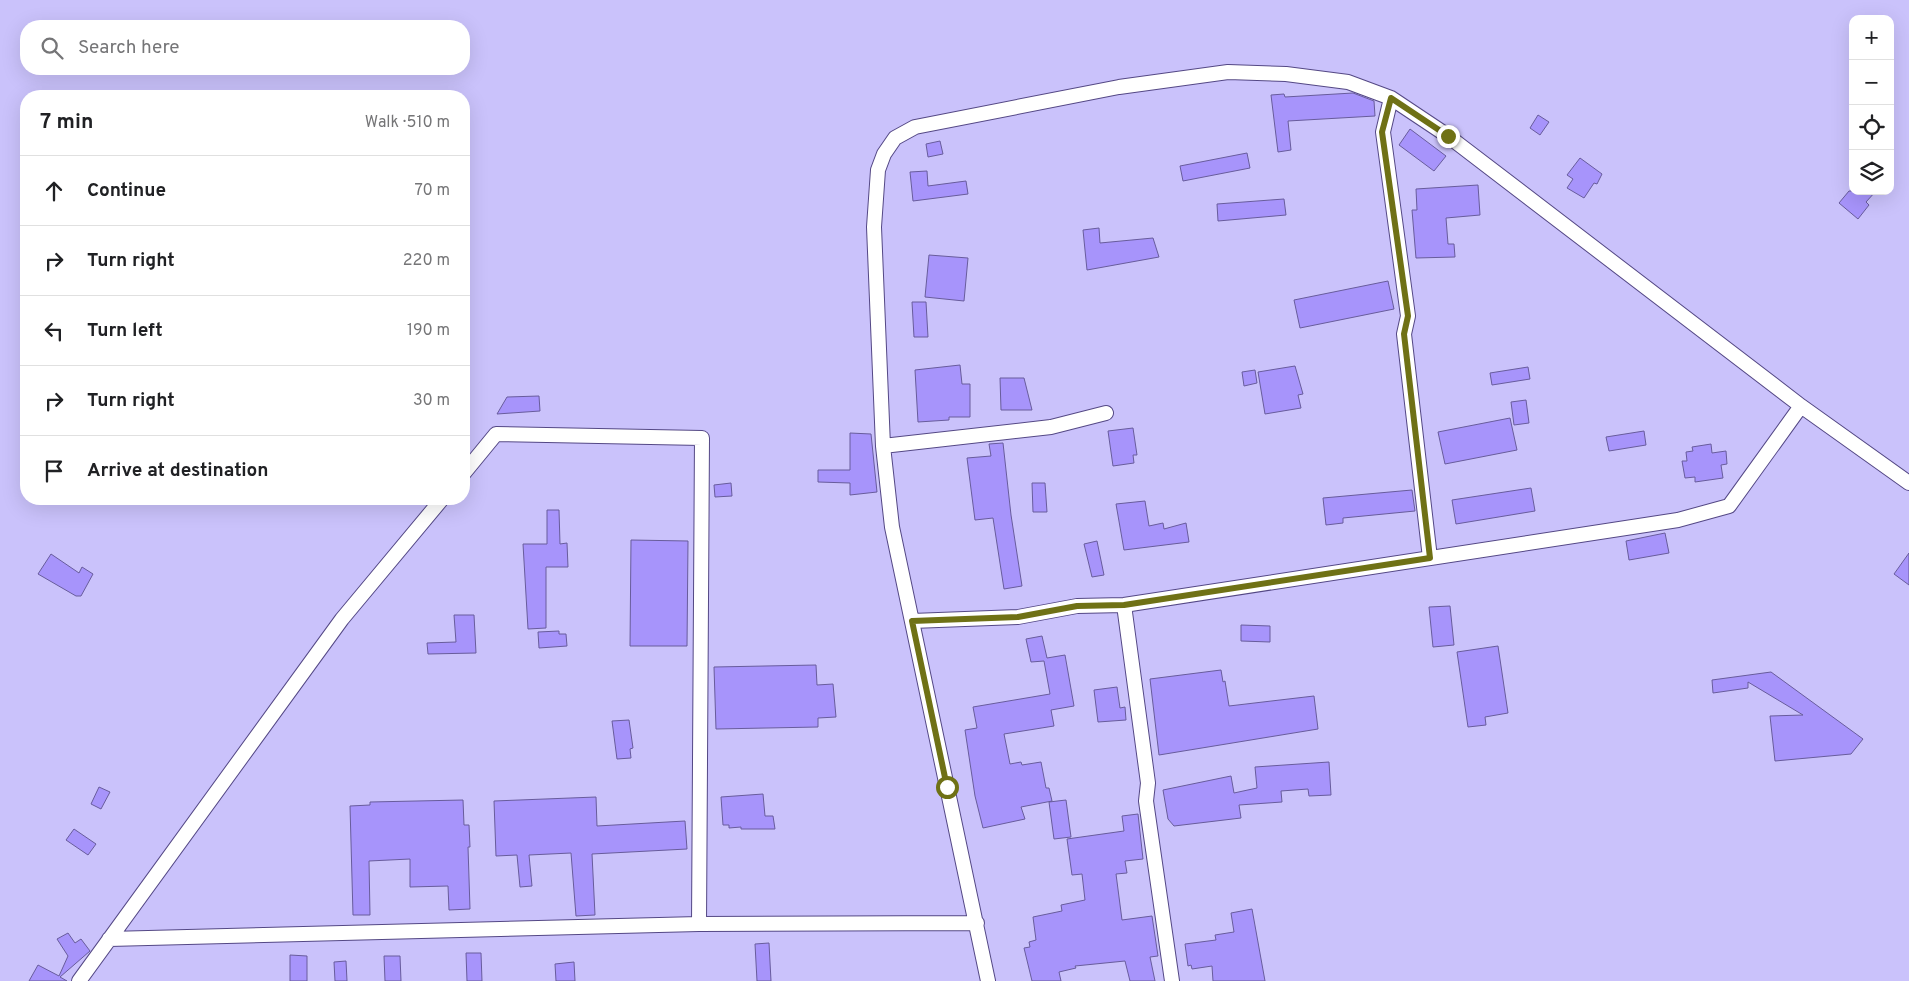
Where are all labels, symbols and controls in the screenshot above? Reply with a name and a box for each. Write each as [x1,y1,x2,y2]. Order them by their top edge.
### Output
map controls [1849,15,1894,195]
button: + [1849,15,1894,60]
search box [20,20,470,75]
icon: search [38,34,66,62]
text: Search here [78,36,180,60]
button: − [1849,60,1894,105]
button: locate [1849,105,1894,150]
text: 7 min [40,109,93,136]
text: Walk · 510 m [365,113,450,133]
route end [1437,125,1460,148]
button: layers [1849,150,1894,195]
icon: ahead [40,177,68,205]
text: Continue [87,179,166,203]
text: 70 m [415,181,450,201]
icon: right [40,247,68,275]
text: Turn right [87,249,175,273]
text: 220 m [403,251,450,271]
icon: left [40,317,68,345]
text: Turn left [87,319,163,343]
text: 190 m [407,321,450,341]
icon: right [40,387,68,415]
text: Turn right [87,389,175,413]
text: 30 m [413,391,450,411]
icon: arrive [40,457,68,485]
text: Arrive at destination [87,459,268,483]
route start [936,776,959,799]

